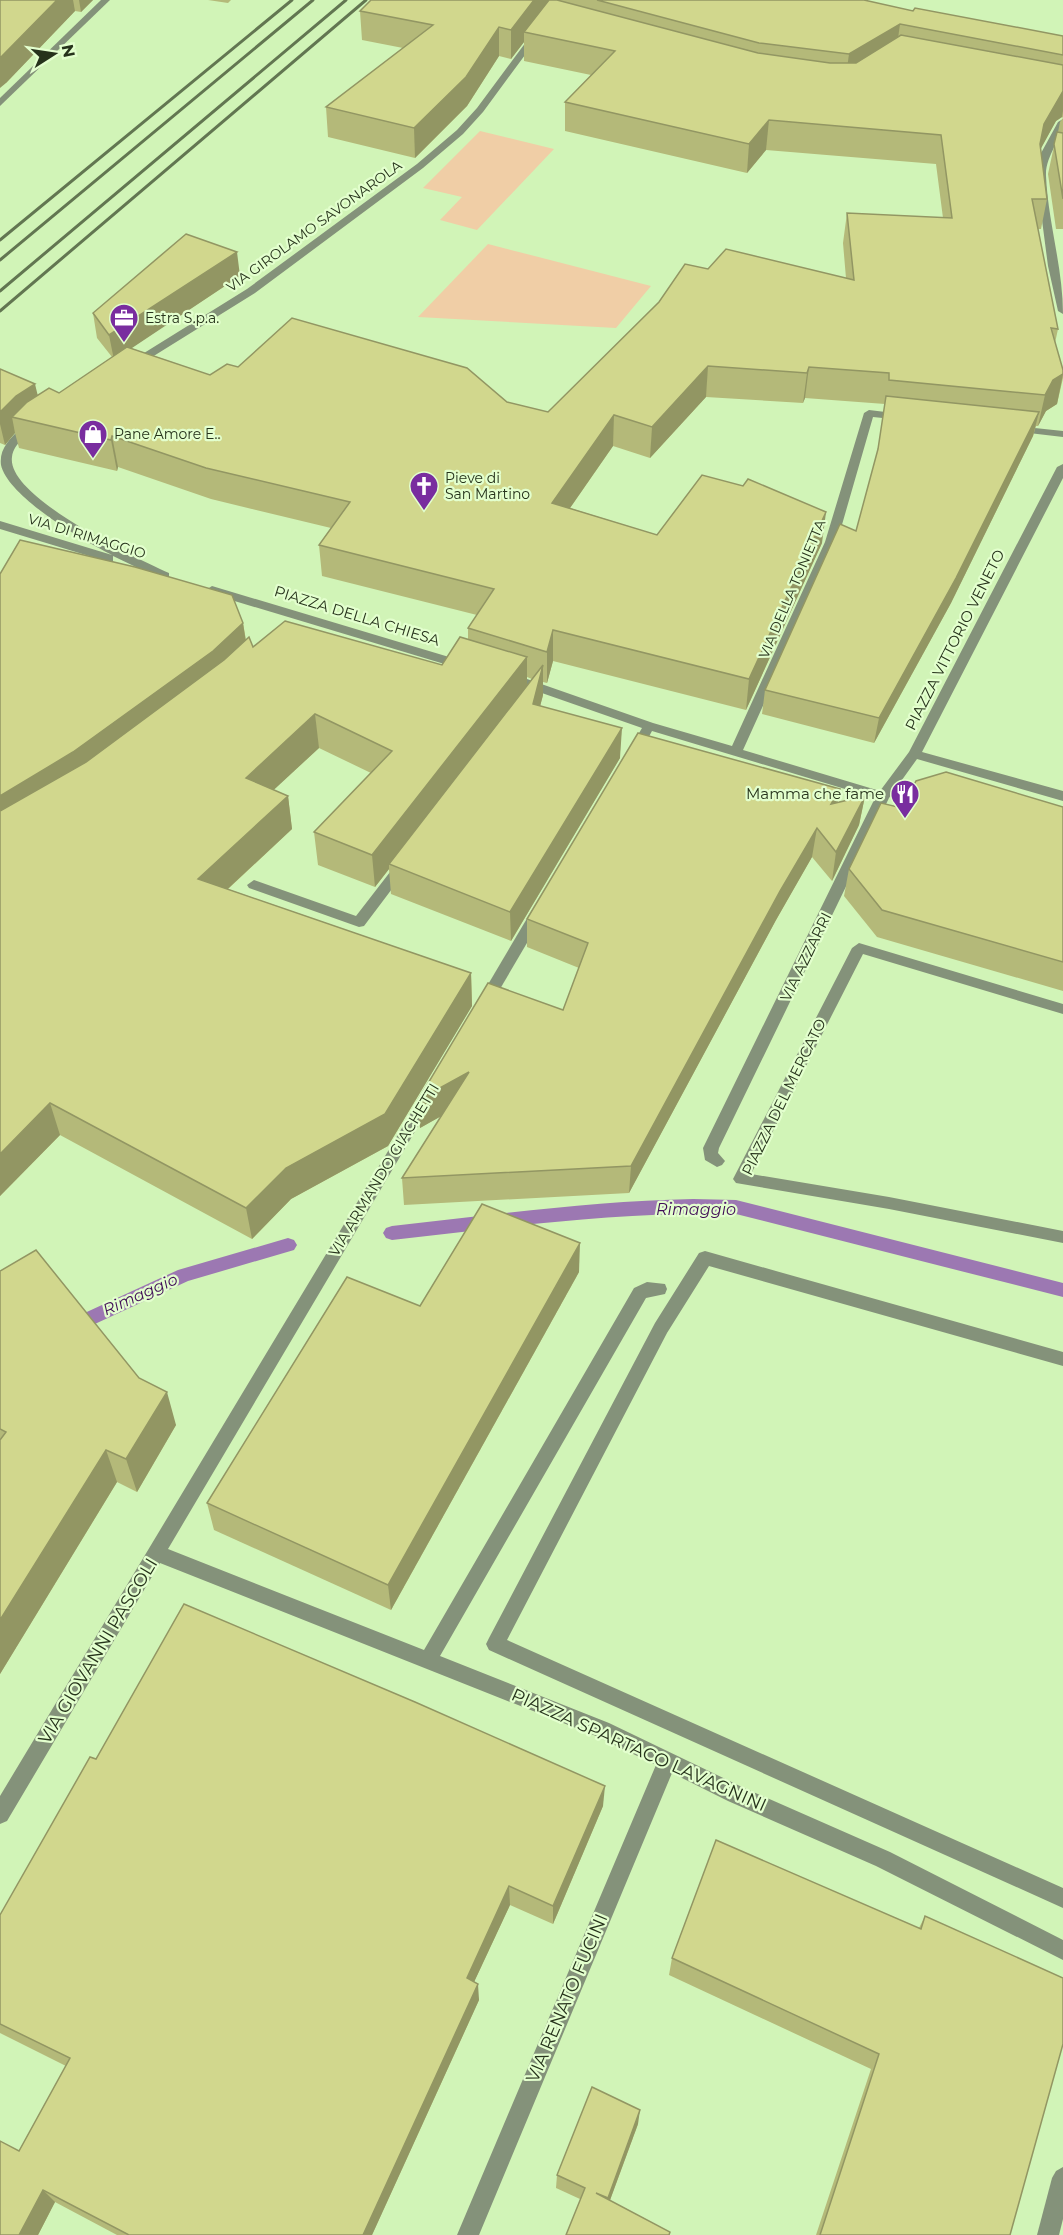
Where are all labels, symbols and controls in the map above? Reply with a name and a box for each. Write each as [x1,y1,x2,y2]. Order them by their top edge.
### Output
north arrow [24,24,84,84]
text: N [58,43,79,59]
street label: VIA GIROLAMO SAVONAROLA [223,156,406,296]
office icon: Estra S.p.a. [108,302,140,344]
place label: Estra S.p.a. [145,309,219,327]
shop icon: Pane Amore E.. [77,418,109,460]
place label: Pane Amore E.. [114,425,220,443]
place label: Pieve di San Martino [445,469,530,503]
church icon: Pieve di San Martino [408,470,440,512]
street label: VIA DI RIMAGGIO [26,510,148,563]
street label: VIA DELLA TONIETTA [755,516,830,661]
street label: PIAZZA VITTORIO VENETO [901,546,1008,733]
street label: PIAZZA DELLA CHIESA [272,581,443,650]
restaurant icon: Mamma che fame [889,778,921,820]
place label: Mamma che fame [746,784,884,803]
street label: VIA AZZARRI [776,909,835,1004]
street label: PIAZZA DEL MERCATO [737,1015,830,1178]
street label: VIA ARMANDO GIACHETTI [324,1080,443,1260]
water label: Rimaggio [656,1200,736,1219]
water label: Rimaggio [100,1270,181,1319]
street label: VIA GIOVANNI PASCOLI [34,1554,162,1748]
street label: PIAZZA SPARTACO LAVAGNINI [508,1684,770,1816]
street label: VIA RENATO FUCINI [521,1910,613,2086]

